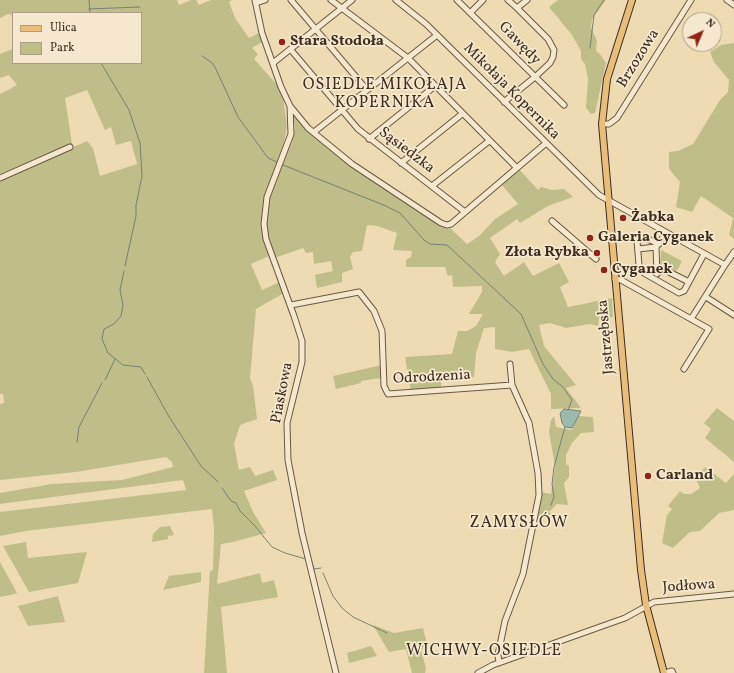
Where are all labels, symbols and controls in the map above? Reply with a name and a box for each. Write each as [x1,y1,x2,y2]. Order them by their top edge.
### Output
legend [12,12,142,64]
north arrow [682,12,722,52]
text: N [702,16,718,32]
street label: Gawędy [494,19,544,69]
text: Ulica [50,20,77,36]
street label: Brzozowa [614,26,664,92]
place label: Stara Stodoła [290,33,384,51]
marker: Stara Stodoła [277,37,287,47]
text: Park [50,40,75,56]
street label: Mikołaja Kopernika [459,40,563,144]
district label: OSIEDLE MIKOŁAJA KOPERNIKA [303,76,467,114]
street label: Sąsiedzka [374,124,438,178]
place label: Żabka [631,209,675,227]
marker: Żabka [618,213,628,223]
place label: Galeria Cyganek [598,229,714,247]
marker: Galeria Cyganek [585,233,595,243]
place label: Złota Rybka [505,244,589,262]
marker: Złota Rybka [592,248,602,258]
place label: Cyganek [612,261,672,279]
marker: Cyganek [599,265,609,275]
street label: Jastrzębska [595,299,619,375]
street label: Piaskowa [268,361,298,425]
street label: Odrodzenia [393,367,471,389]
place label: Carland [656,467,713,485]
marker: Carland [643,471,653,481]
district label: ZAMYSŁÓW [470,514,568,534]
street label: Jodłowa [662,576,716,598]
district label: WICHWY-OSIEDLE [406,642,562,662]

